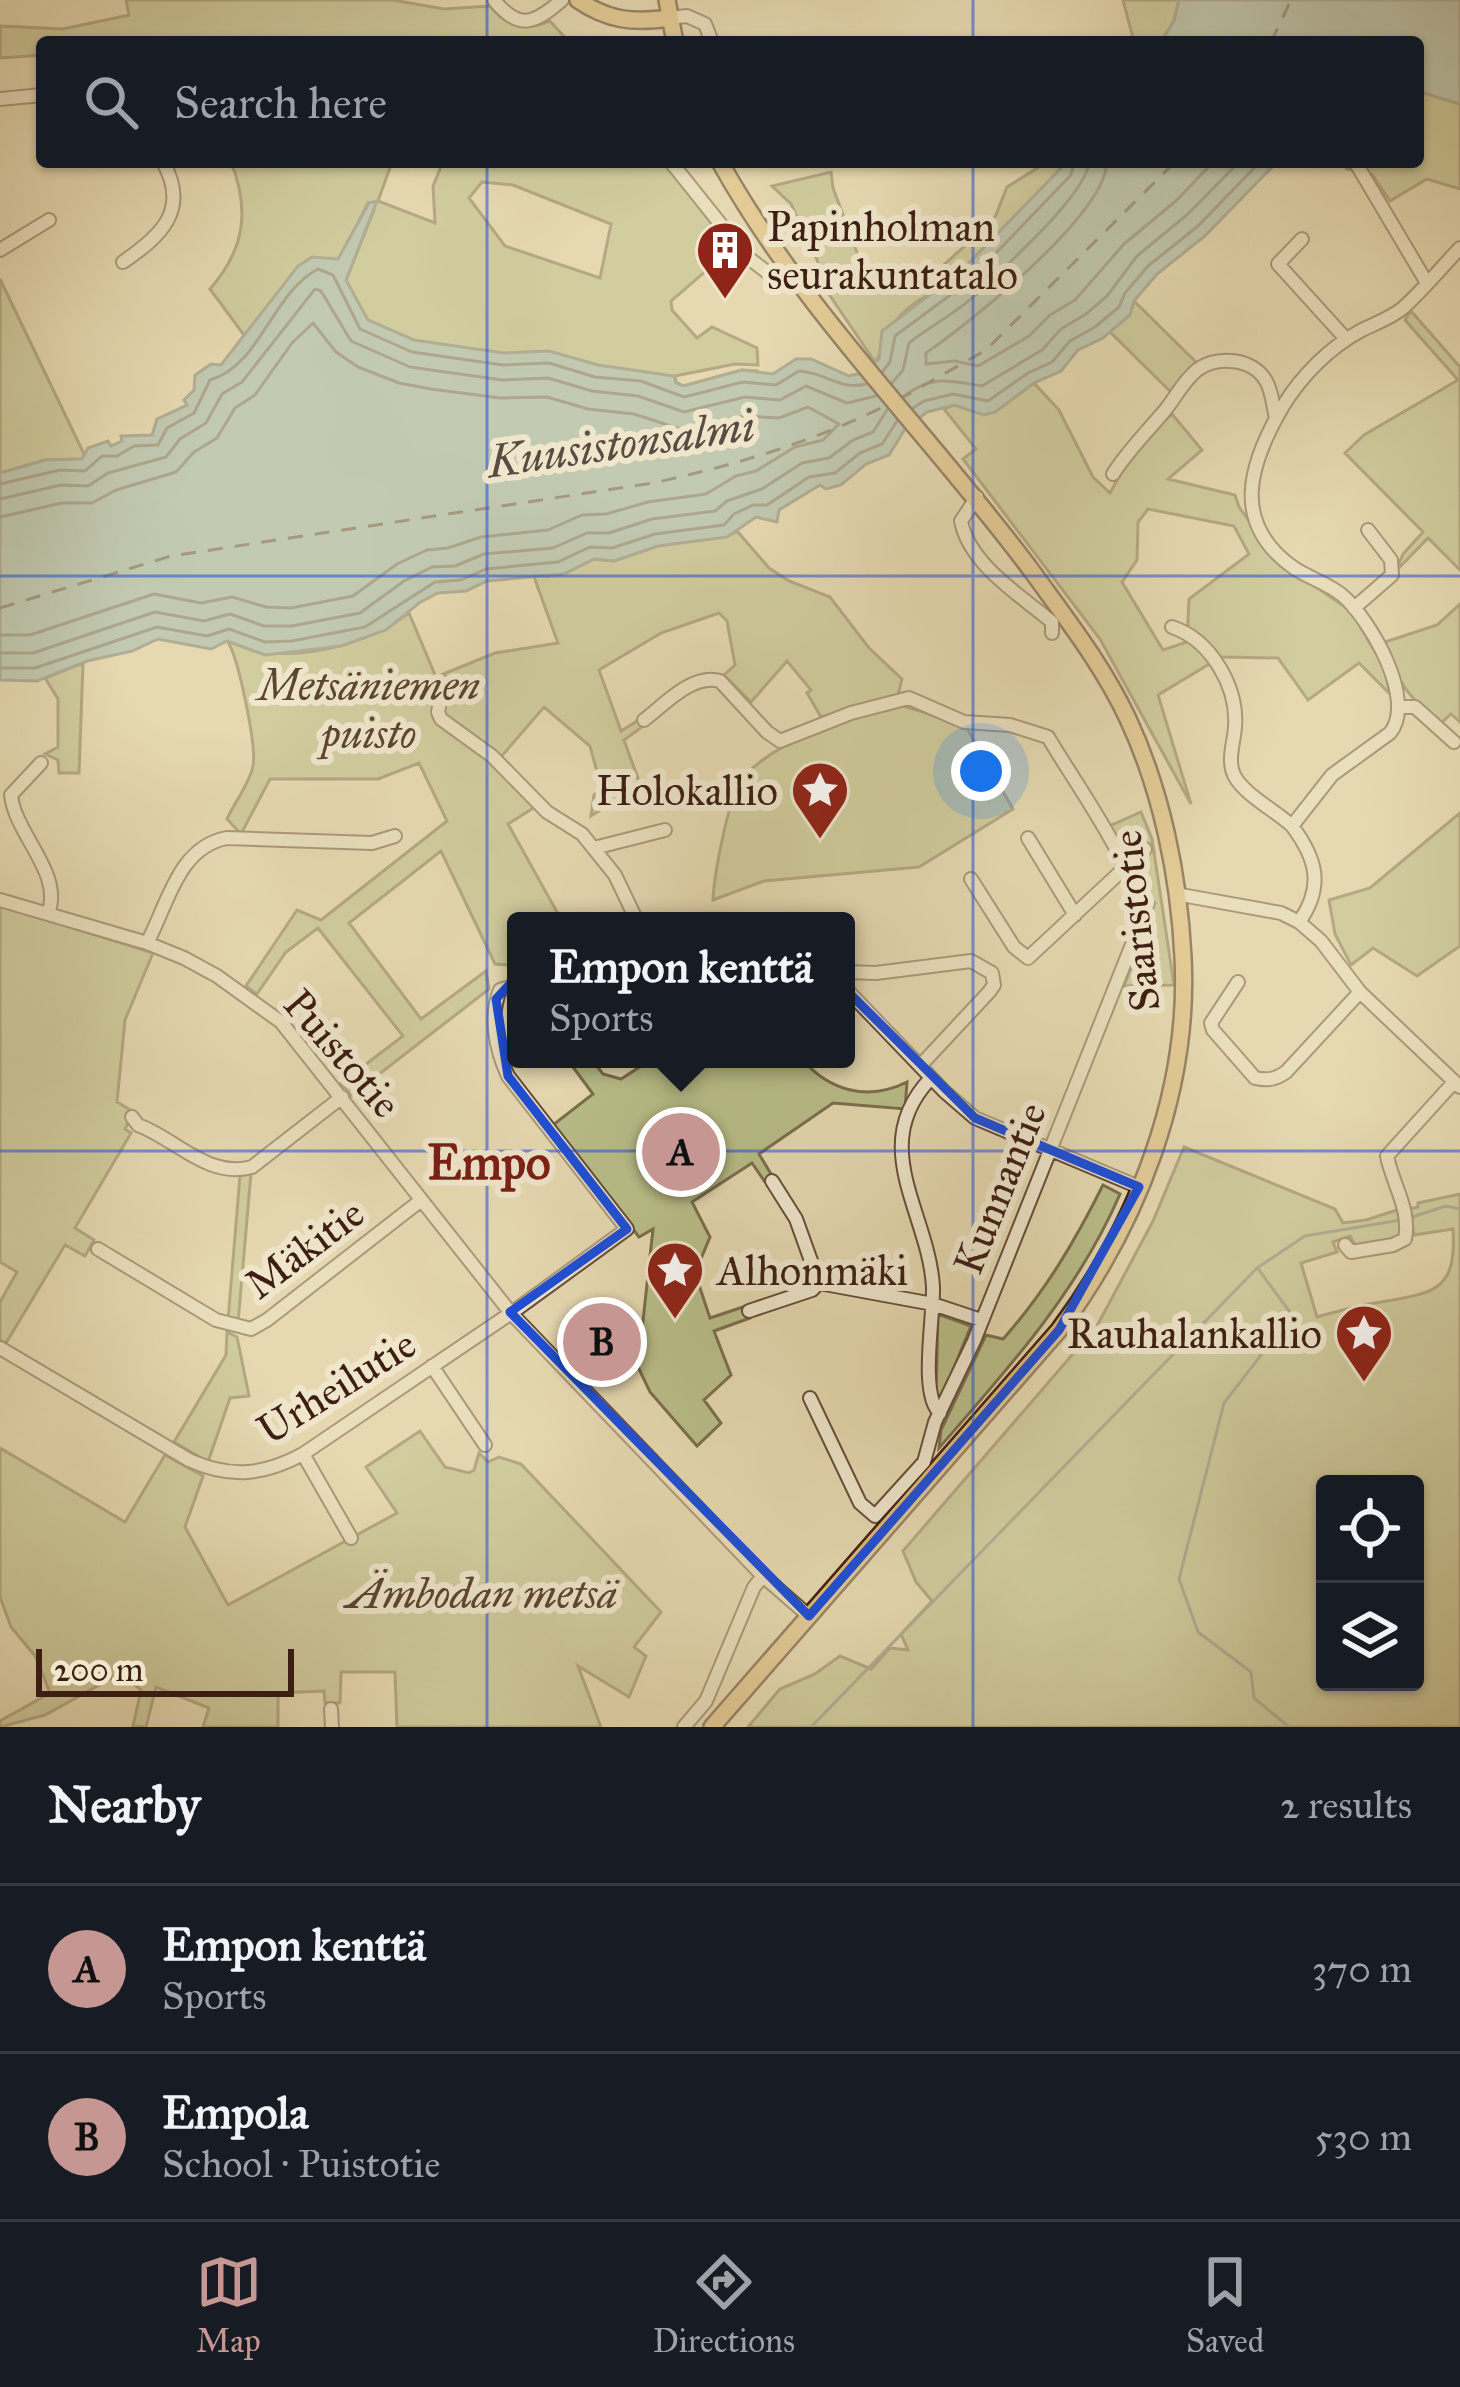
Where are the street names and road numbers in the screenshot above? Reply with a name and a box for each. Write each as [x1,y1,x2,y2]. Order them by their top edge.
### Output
street label: Saaristotie [1101,828,1171,1014]
street label: Puistotie [272,979,412,1129]
street label: Kunnantie [942,1095,1058,1282]
street label: Mäkitie [235,1187,374,1310]
street label: Urheilutie [248,1318,425,1456]

